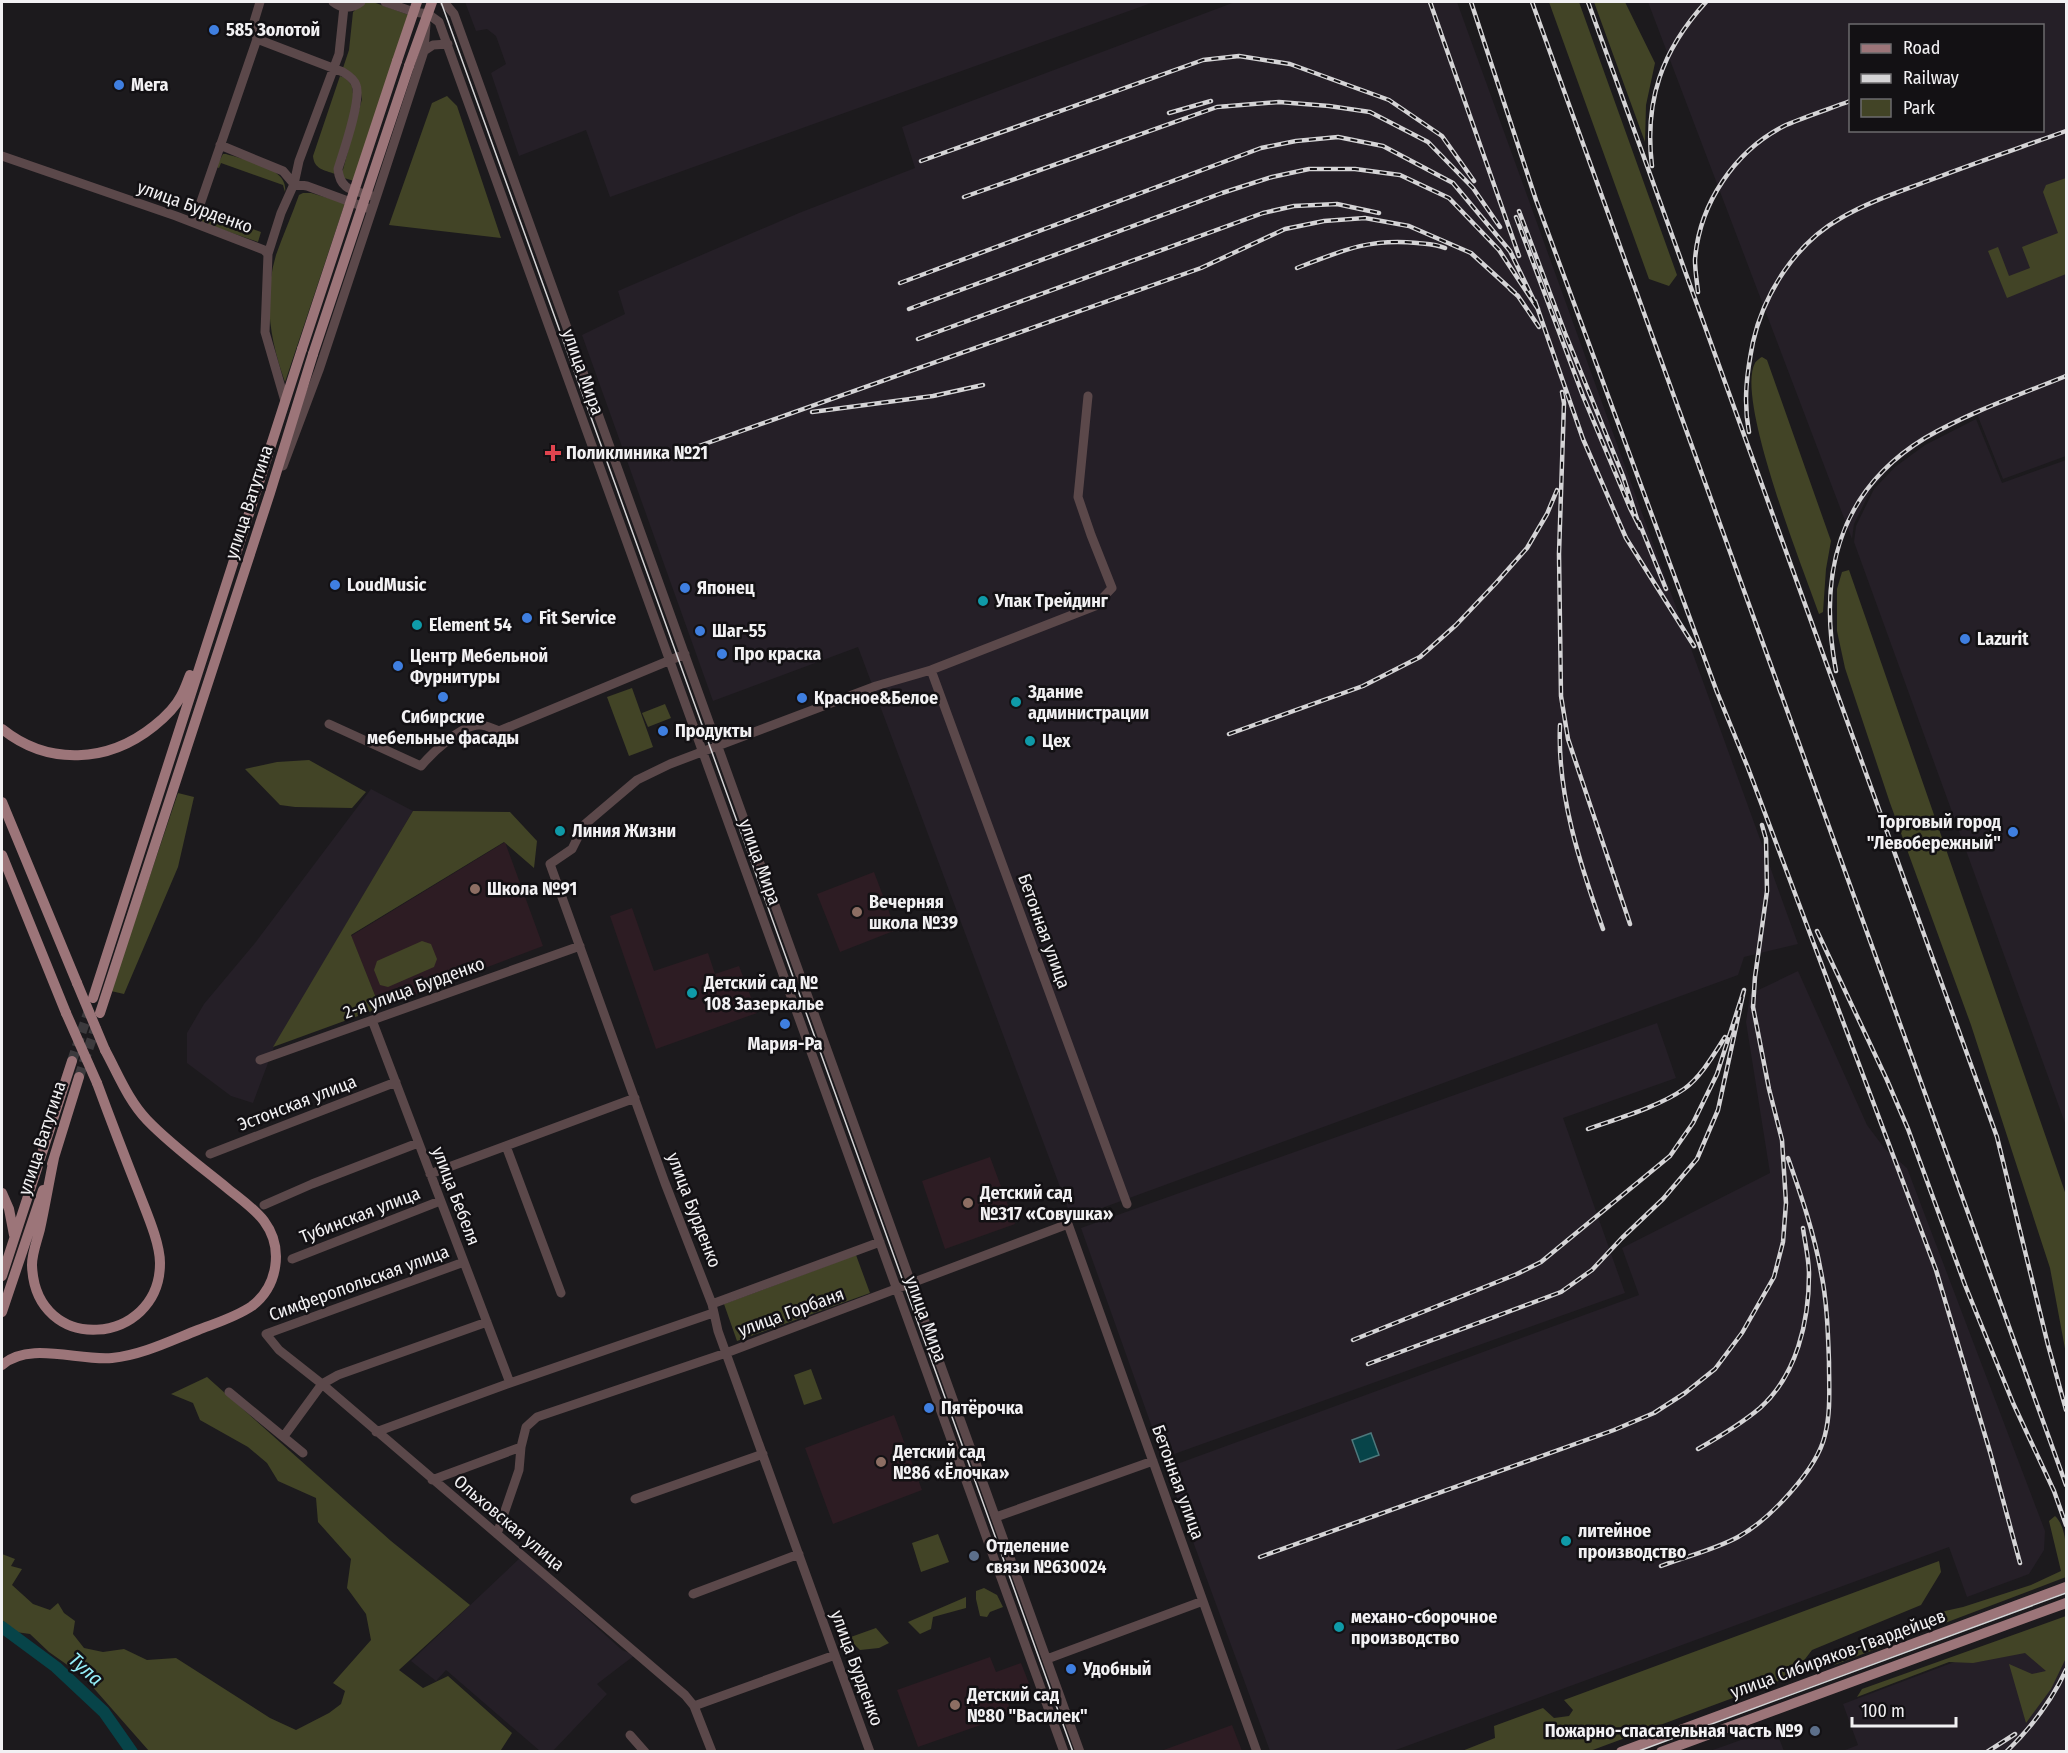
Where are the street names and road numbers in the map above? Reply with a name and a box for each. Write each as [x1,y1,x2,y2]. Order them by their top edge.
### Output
street label: улица Бурденко [134,176,256,238]
street label: улица Мира [557,326,609,418]
street label: улица Ватутина [220,442,278,562]
street label: улица Мира [734,816,786,908]
street label: Бетонная улица [1013,871,1075,992]
street label: 2-я улица Бурденко [340,952,488,1024]
street label: Эстонская улица [235,1070,360,1136]
street label: улица Ватутина [13,1078,71,1198]
street label: улица Бебеля [427,1144,485,1248]
street label: улица Бурденко [662,1149,726,1271]
street label: Тубинская улица [297,1182,423,1248]
street label: Симферопольская улица [266,1240,452,1326]
street label: улица Мира [900,1273,952,1365]
street label: улица Горбаня [735,1283,847,1341]
street label: Бетонная улица [1147,1422,1209,1543]
street label: Ольховская улица [449,1470,569,1576]
street label: улица Сибиряков-Гвардейцев [1727,1605,1949,1703]
street label: улица Бурденко [826,1607,888,1729]

